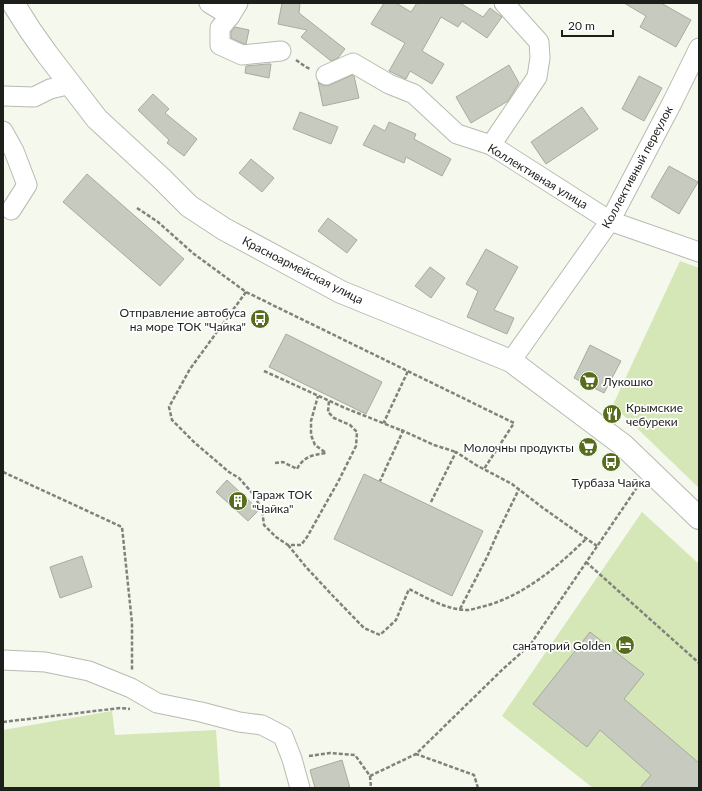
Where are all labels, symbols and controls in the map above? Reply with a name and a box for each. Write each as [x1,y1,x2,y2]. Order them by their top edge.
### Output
scale bar [562,12,613,38]
text: 20 m [568,18,595,33]
street label: Коллективный переулок [598,102,676,231]
street label: Коллективная улица [485,140,591,212]
street label: Красноармейская улица [240,233,366,307]
place label: Отправление автобуса на море ТОК "Чайка" [120,305,246,334]
bus stop icon: Отправление автобуса на море ТОК "Чайка" [249,308,271,330]
supermarket icon: Лукошко [578,370,600,392]
place label: Лукошко [602,374,653,389]
place label: Крымские чебуреки [626,400,683,429]
restaurant icon: Крымские чебуреки [601,403,623,425]
supermarket icon: Молочны продукты [577,436,599,458]
place label: Молочны продукты [464,440,574,455]
bus stop icon: Турбаза Чайка [600,451,622,473]
place label: Турбаза Чайка [571,475,651,490]
place label: Гараж ТОК "Чайка" [252,487,312,516]
building icon: Гараж ТОК "Чайка" [227,490,249,512]
hotel icon: санаторий Golden [614,634,636,656]
place label: санаторий Golden [512,638,611,653]

